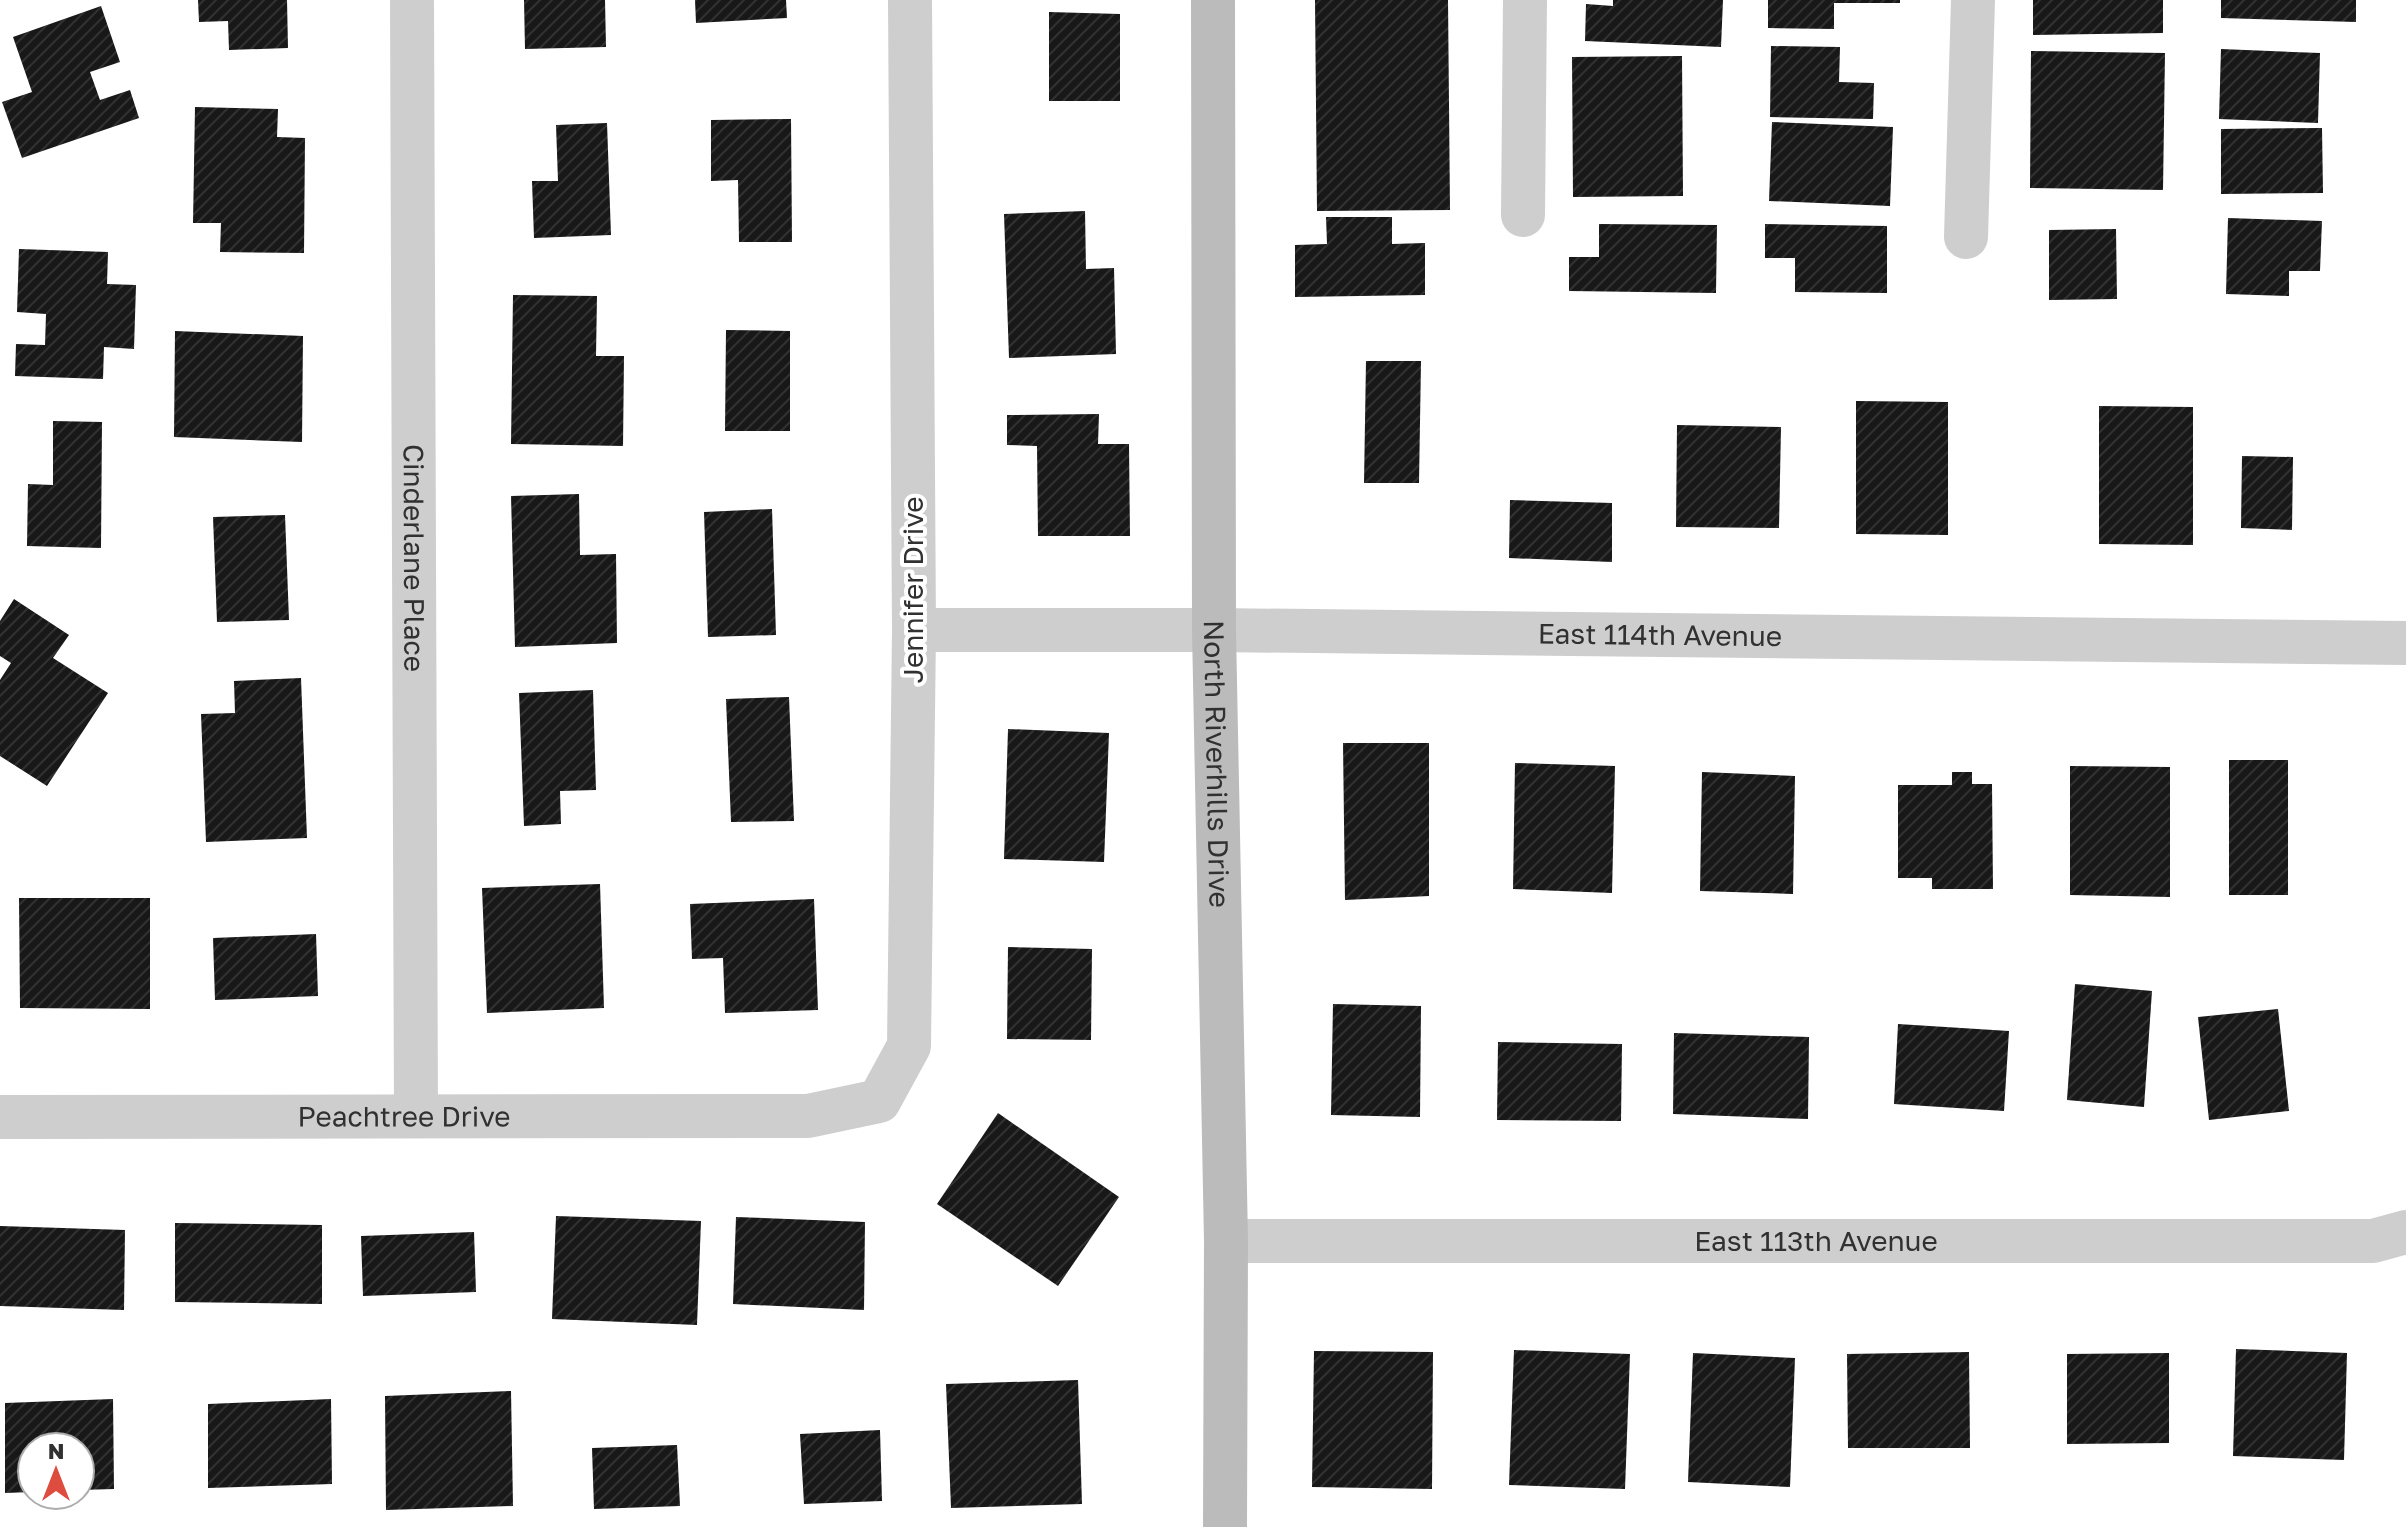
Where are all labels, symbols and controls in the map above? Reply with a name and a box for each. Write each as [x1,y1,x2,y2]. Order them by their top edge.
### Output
street label: Cinderlane Place [398,444,431,672]
street label: Jennifer Drive [896,496,929,684]
street label: East 114th Avenue [1538,617,1782,652]
street label: North Riverhills Drive [1198,620,1236,908]
street label: Peachtree Drive [297,1099,511,1133]
street label: East 113th Avenue [1694,1224,1938,1257]
north arrow [16,1431,96,1511]
text: N [48,1437,64,1464]

